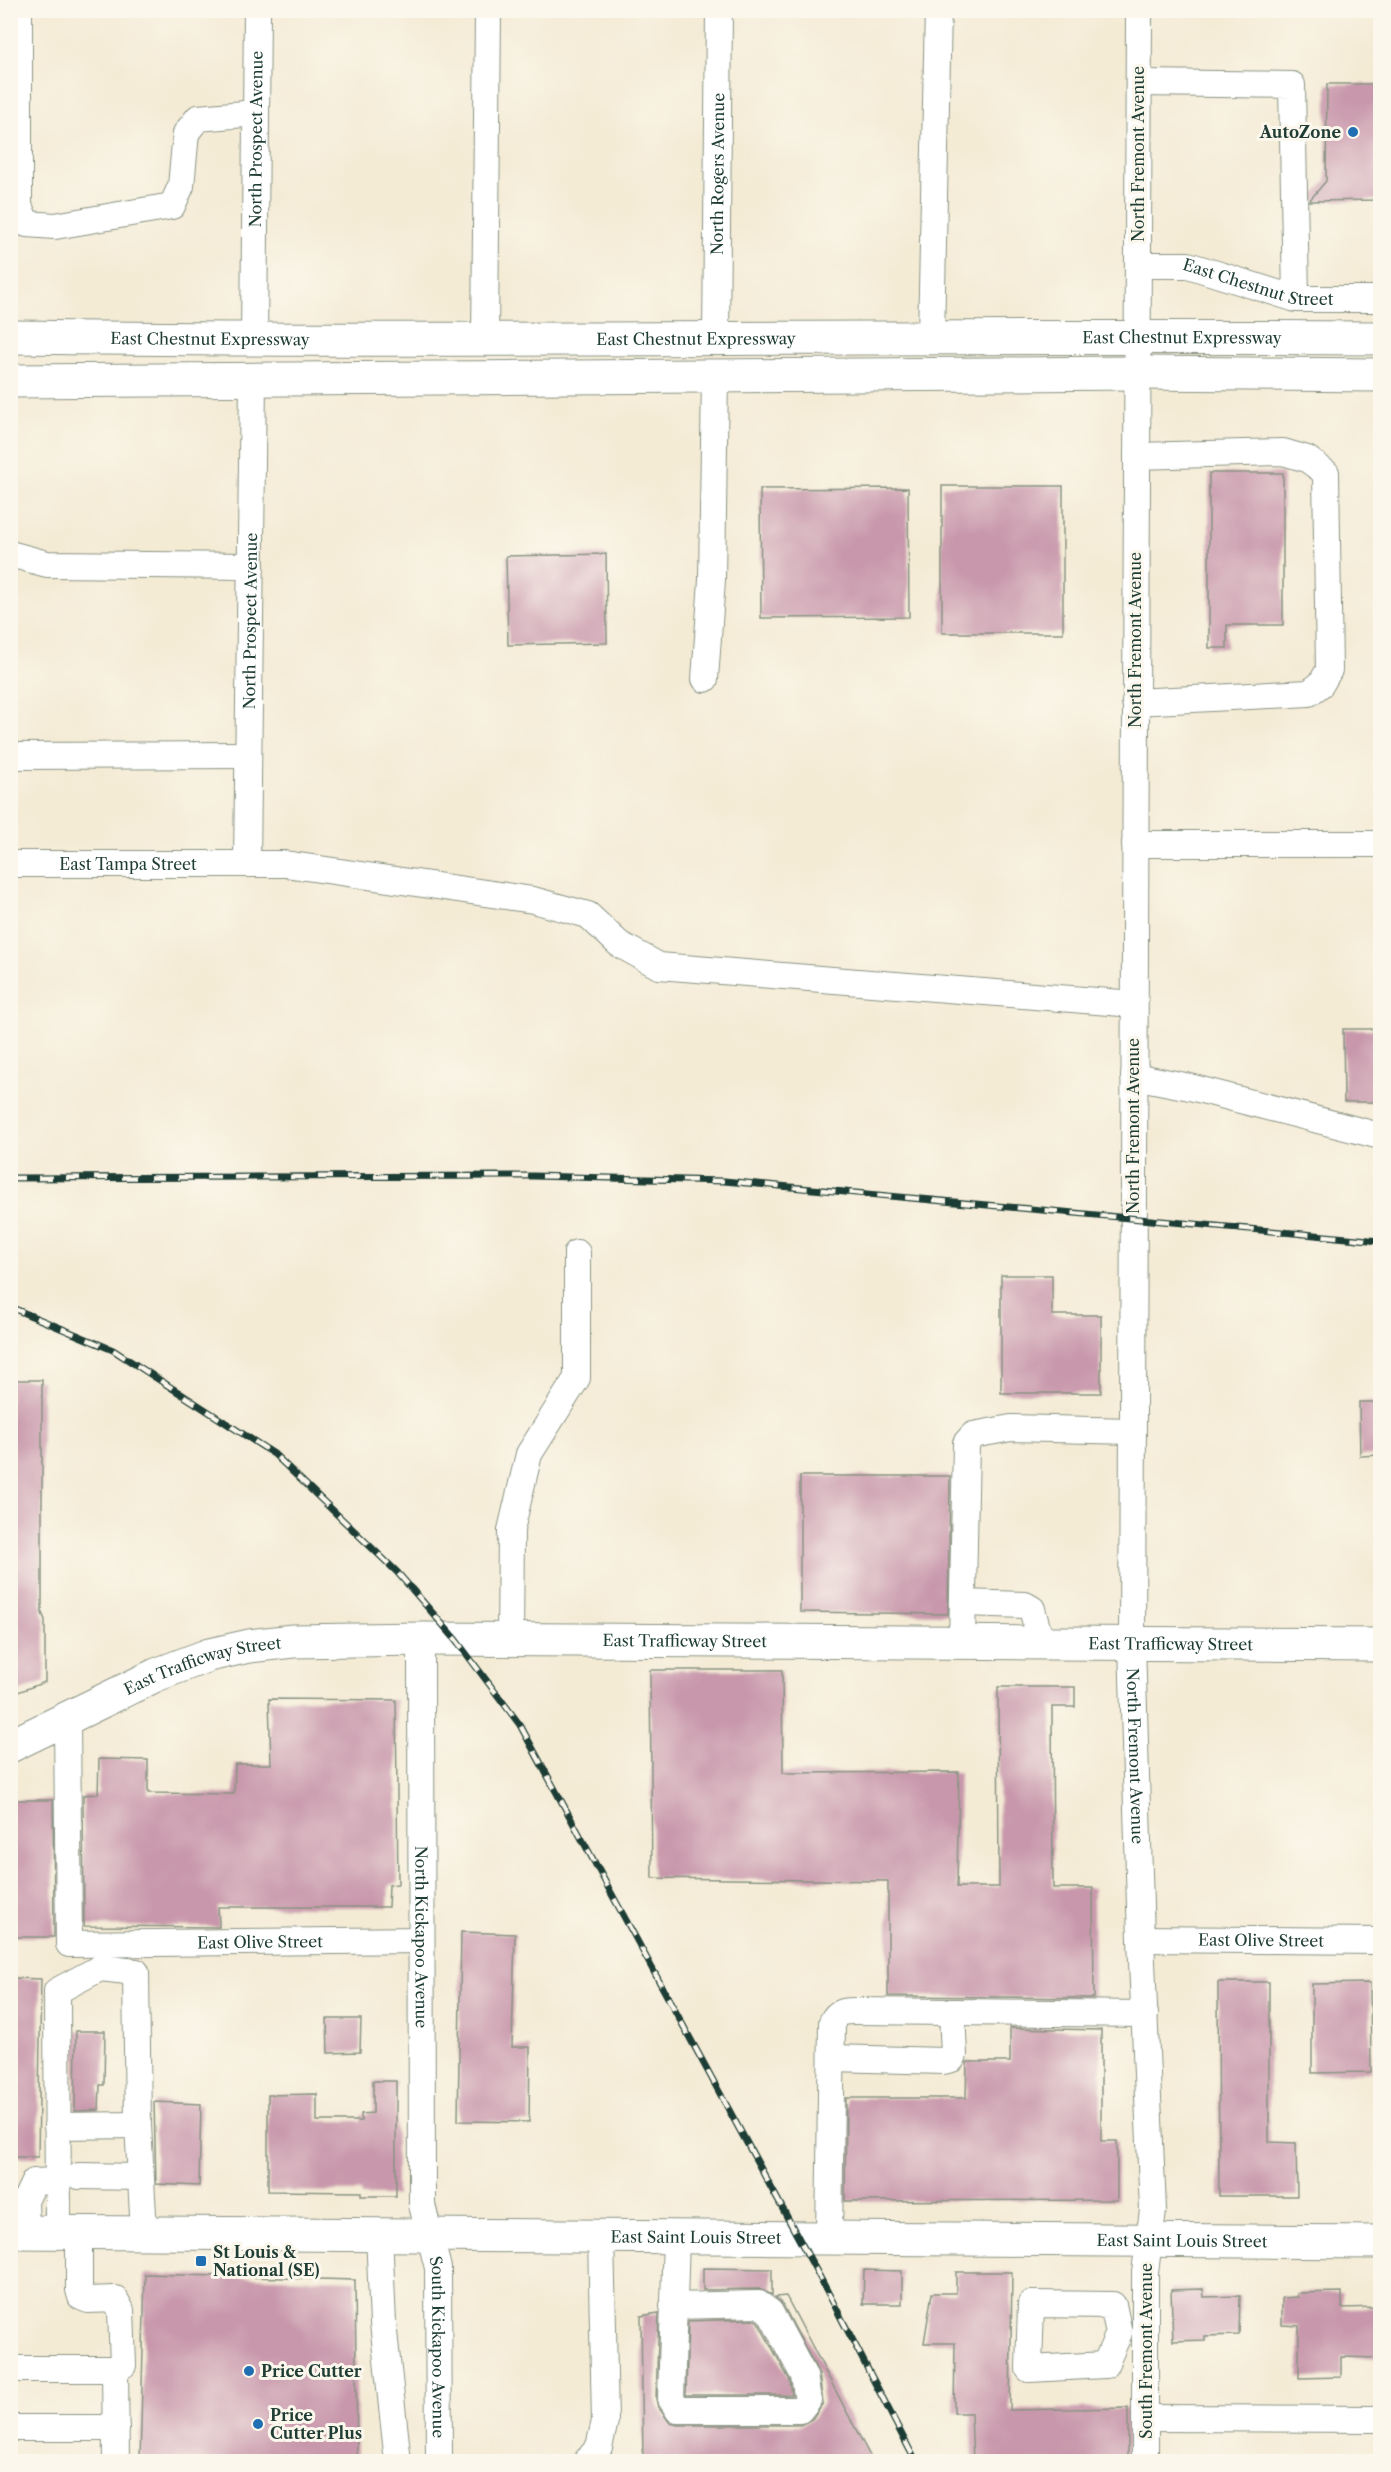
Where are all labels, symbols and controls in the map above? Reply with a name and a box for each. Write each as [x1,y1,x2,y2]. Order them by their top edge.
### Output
street label: North Prospect Avenue [245,51,267,227]
street label: North Fremont Avenue [1128,66,1148,242]
street label: North Rogers Avenue [707,93,728,255]
place label: AutoZone [1259,122,1341,142]
marker: AutoZone [1346,125,1360,139]
street label: East Chestnut Street [1181,254,1334,309]
street label: East Chestnut Expressway [1082,327,1283,348]
street label: East Chestnut Expressway [110,328,311,349]
street label: East Chestnut Expressway [596,328,797,349]
street label: North Prospect Avenue [239,533,261,709]
street label: North Fremont Avenue [1125,552,1145,728]
street label: East Tampa Street [59,854,197,874]
street label: North Fremont Avenue [1123,1038,1143,1214]
street label: East Trafficway Street [602,1630,767,1651]
street label: East Trafficway Street [120,1632,283,1699]
street label: East Trafficway Street [1088,1633,1253,1654]
street label: North Fremont Avenue [1123,1668,1148,1844]
street label: North Kickapoo Avenue [411,1846,432,2028]
street label: East Olive Street [1198,1929,1324,1951]
street label: East Olive Street [197,1931,323,1953]
street label: East Saint Louis Street [611,2226,782,2248]
street label: East Saint Louis Street [1097,2230,1268,2251]
place label: St Louis & National (SE) [213,2242,320,2280]
marker: St Louis & National (SE) [194,2254,208,2268]
street label: South Kickapoo Avenue [425,2254,449,2438]
street label: South Fremont Avenue [1136,2263,1156,2439]
place label: Price Cutter [261,2361,362,2381]
marker: Price Cutter [242,2364,256,2378]
place label: Price Cutter Plus [270,2405,362,2443]
marker: Price Cutter Plus [251,2417,265,2431]

